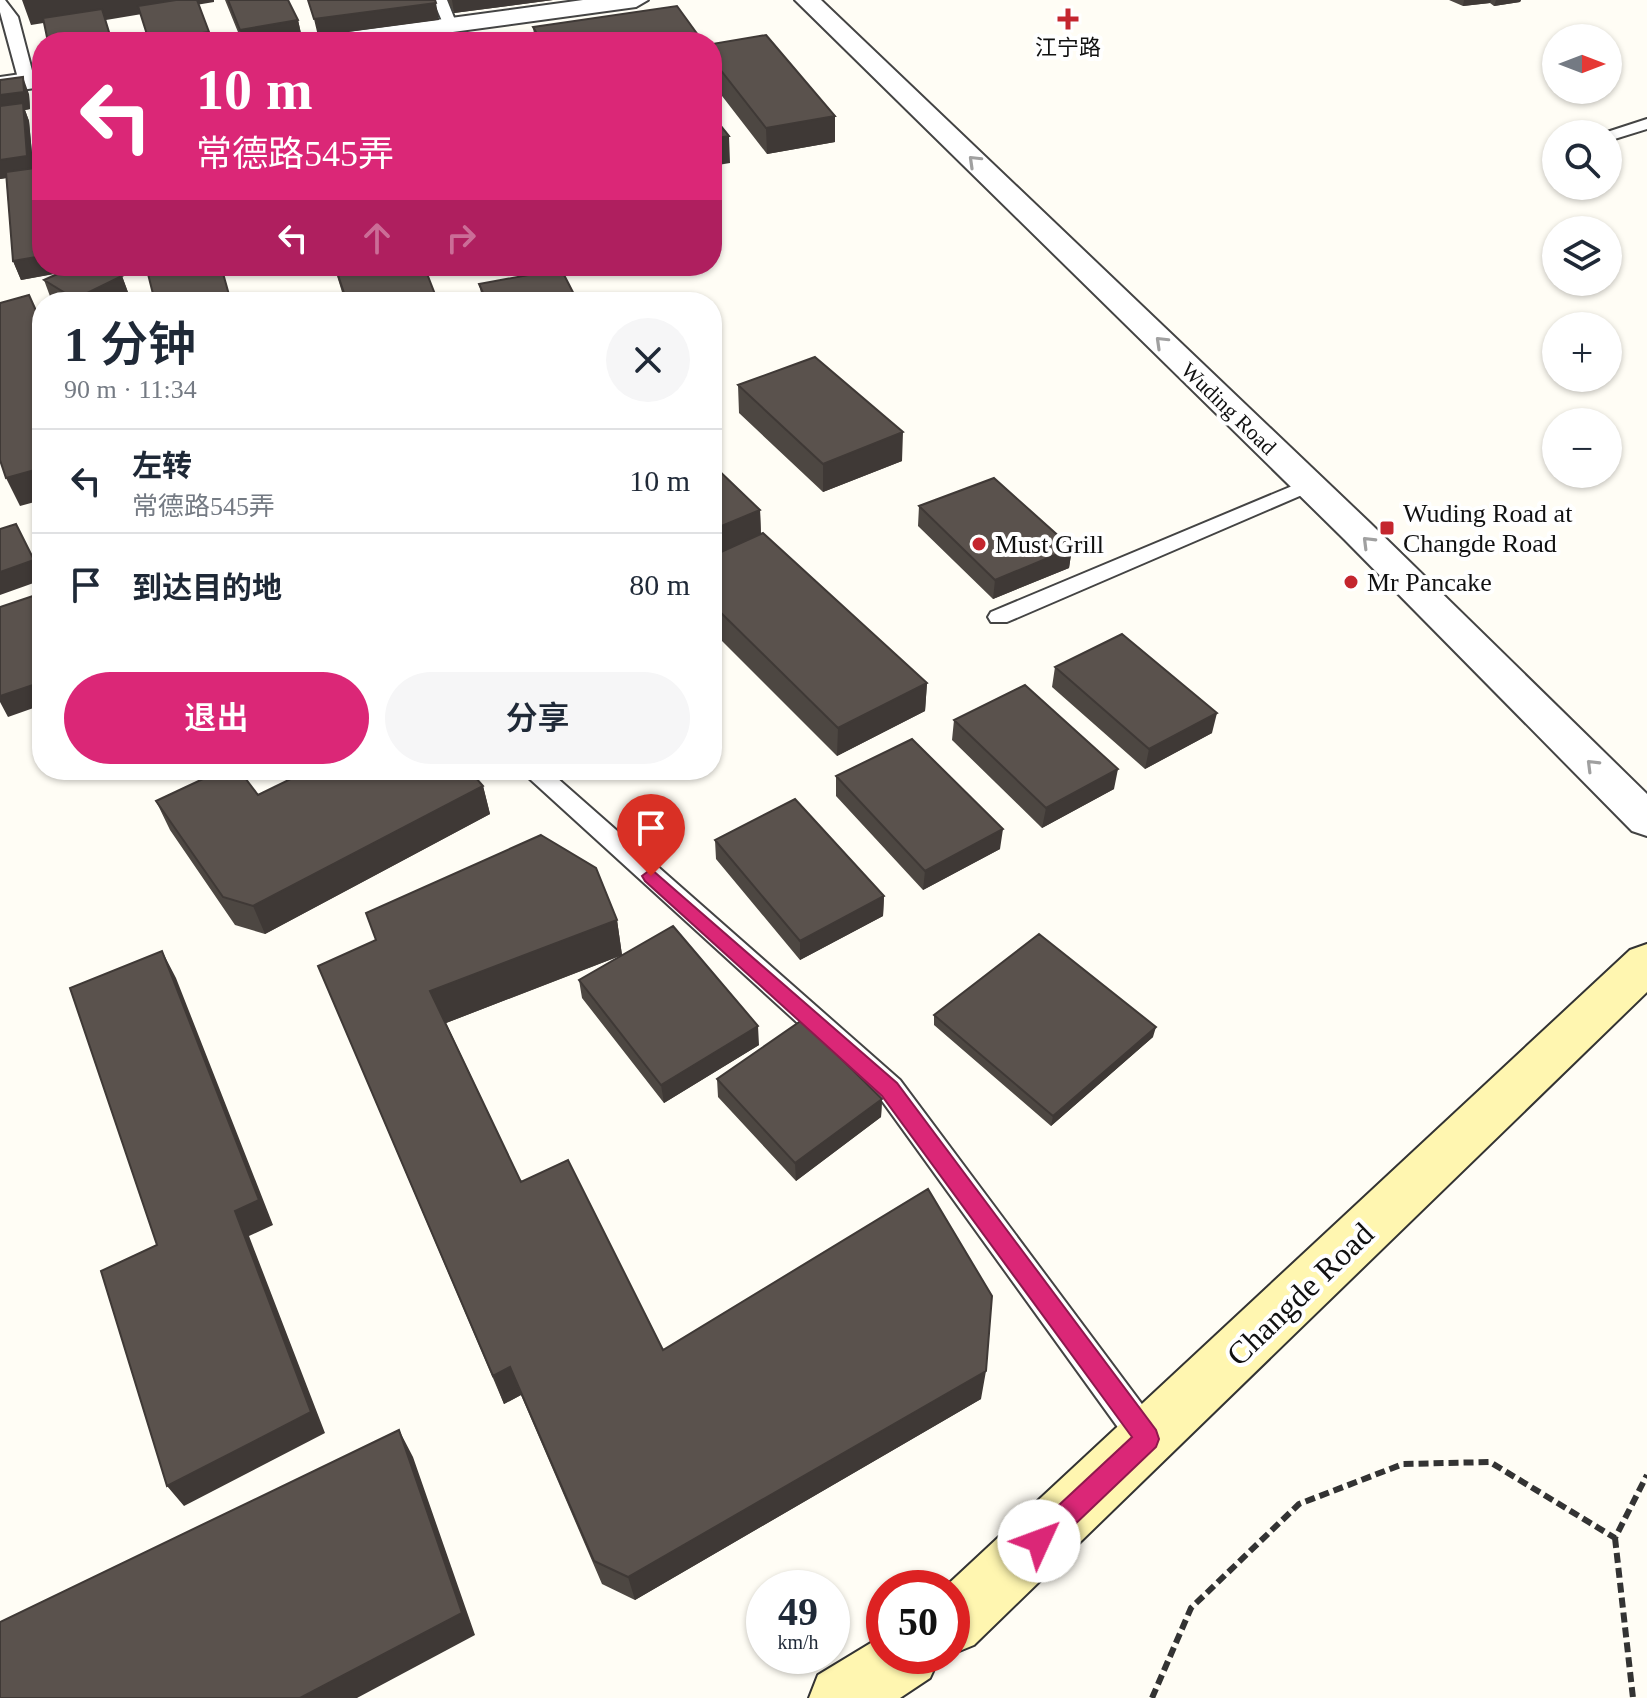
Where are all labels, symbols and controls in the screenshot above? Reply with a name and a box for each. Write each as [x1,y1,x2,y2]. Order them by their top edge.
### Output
marker: 江宁路 [1057,8,1079,30]
north arrow [1542,24,1622,104]
map controls [1542,24,1622,488]
place label: 江宁路 [1035,35,1101,60]
text: 10 m [196,59,313,121]
icon: left [64,64,168,168]
button: search [1542,120,1622,200]
text: 常德路545弄 [196,134,394,174]
one-way arrow [969,156,983,171]
icon: left [271,216,315,260]
icon: ahead [355,216,399,260]
icon: right [439,216,483,260]
button: layers [1542,216,1622,296]
button: + [1542,312,1622,392]
text: 1 分钟 [64,318,196,371]
button: close [606,318,690,402]
one-way arrow [1156,337,1170,351]
street label: Wuding Road [1176,357,1281,460]
text: 90 m · 11:34 [64,375,197,404]
button: − [1542,408,1622,488]
text: 左转 [132,449,192,482]
icon: left [64,459,108,503]
text: 10 m [629,464,690,497]
text: 常德路545弄 [132,492,275,521]
place label: Wuding Road at Changde Road [1403,499,1573,558]
marker: Wuding Road at Changde Road [1378,519,1396,537]
place label: Must Grill [995,530,1104,559]
marker: Must Grill [970,535,988,553]
one-way arrow [1363,537,1377,551]
icon: arrive [64,563,108,607]
text: 80 m [629,568,690,601]
place label: Mr Pancake [1367,568,1492,597]
text: 到达目的地 [132,571,282,604]
marker: Mr Pancake [1342,573,1360,591]
button: 退出 [64,672,369,764]
button: 分享 [385,672,690,764]
one-way arrow [1587,760,1601,774]
pin [617,794,685,876]
icon: arrive [629,806,673,850]
street label: Changde Road [1219,1215,1381,1373]
position arrow [997,1499,1081,1583]
speed limit sign: 50 [866,1570,970,1674]
text: 49 [778,1589,818,1634]
text: km/h [777,1631,819,1653]

